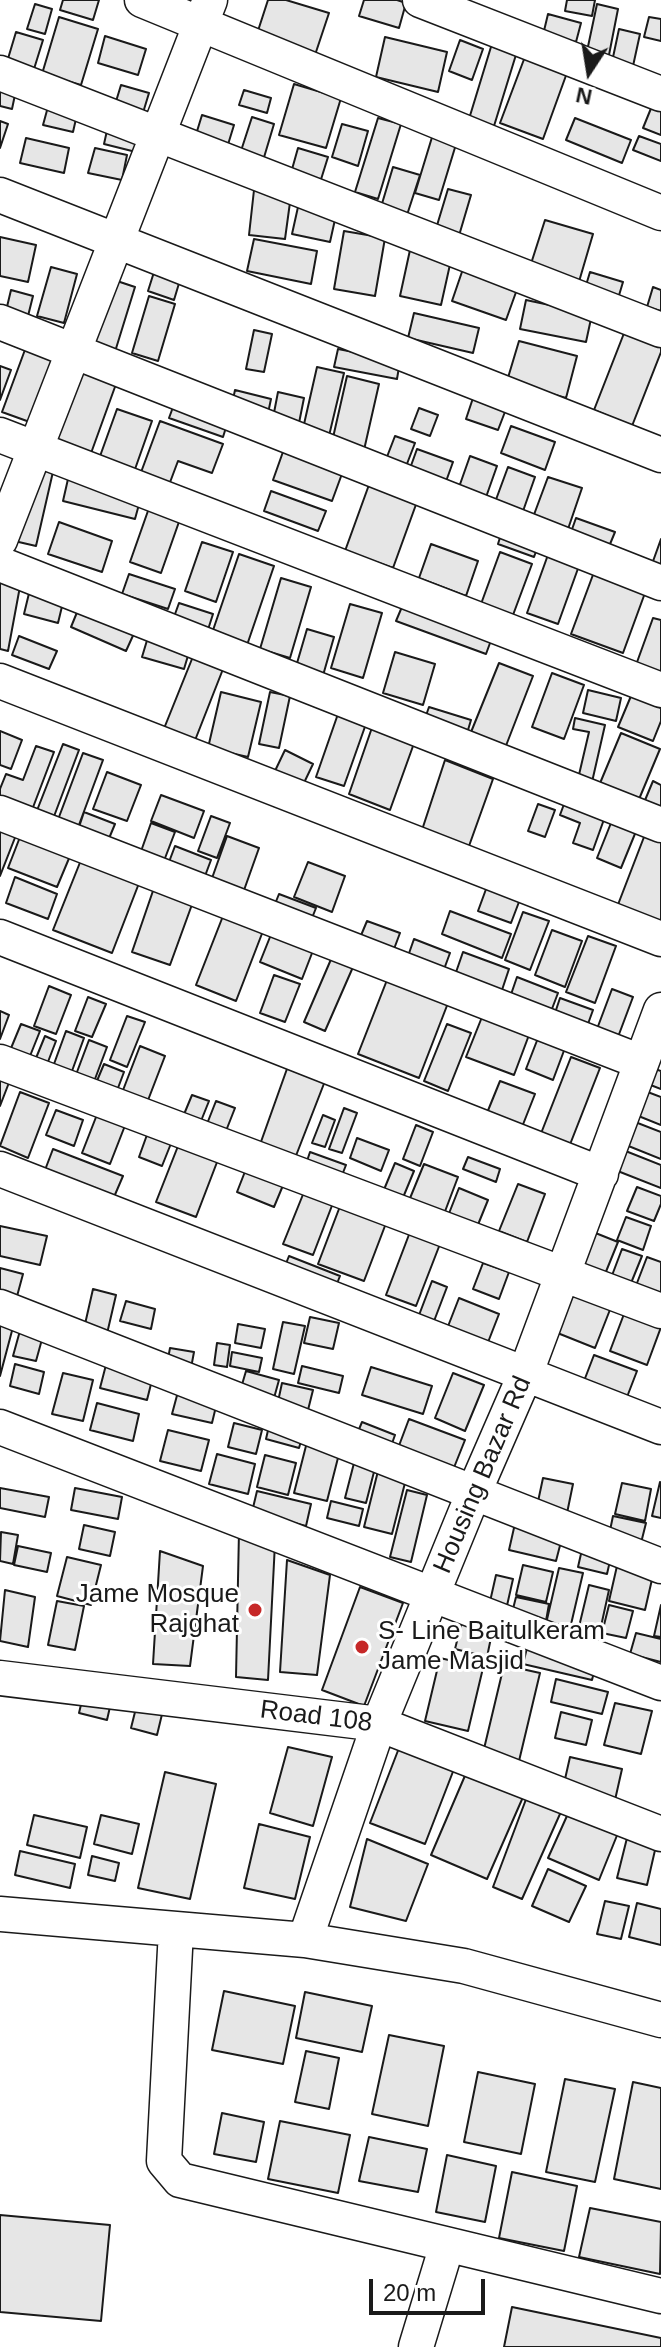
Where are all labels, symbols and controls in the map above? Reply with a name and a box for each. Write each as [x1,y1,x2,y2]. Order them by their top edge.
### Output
north arrow [549,32,629,112]
text: N [574,82,594,110]
street label: Housing Bazar Rd [427,1372,539,1578]
place label: Jame Mosque Rajghat [76,1579,239,1640]
marker: Jame Mosque Rajghat [246,1601,264,1619]
place label: S- Line Baitulkeram Jame Masjid [378,1616,605,1678]
marker: S- Line Baitulkeram Jame Masjid [353,1638,371,1656]
street label: Road 108 [258,1695,374,1739]
scale bar [373,2263,489,2313]
text: 20 m [383,2279,436,2306]

